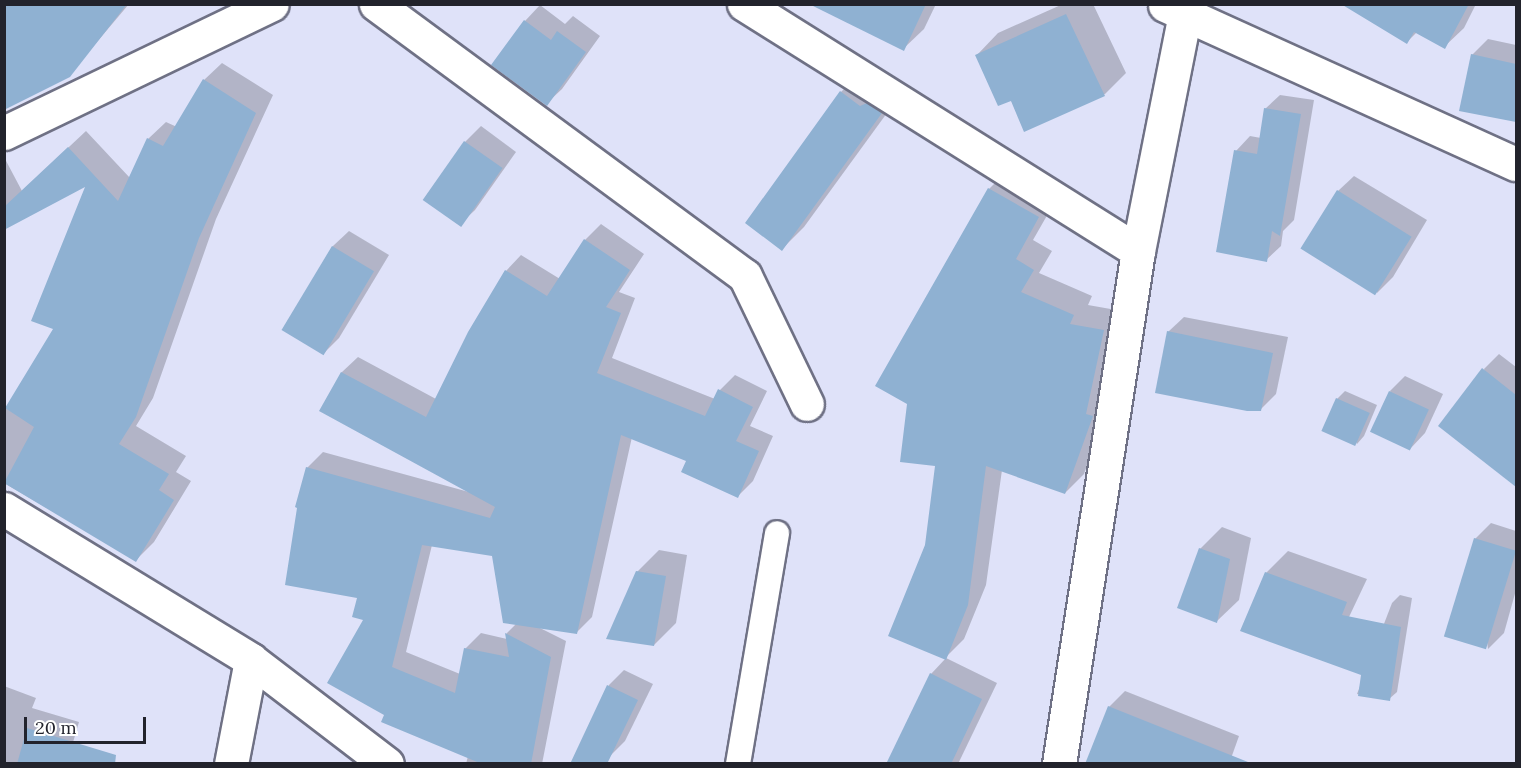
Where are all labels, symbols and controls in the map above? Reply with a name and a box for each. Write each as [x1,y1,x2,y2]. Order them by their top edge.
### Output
scale bar [27,705,148,743]
text: 20 m [35,716,77,739]

